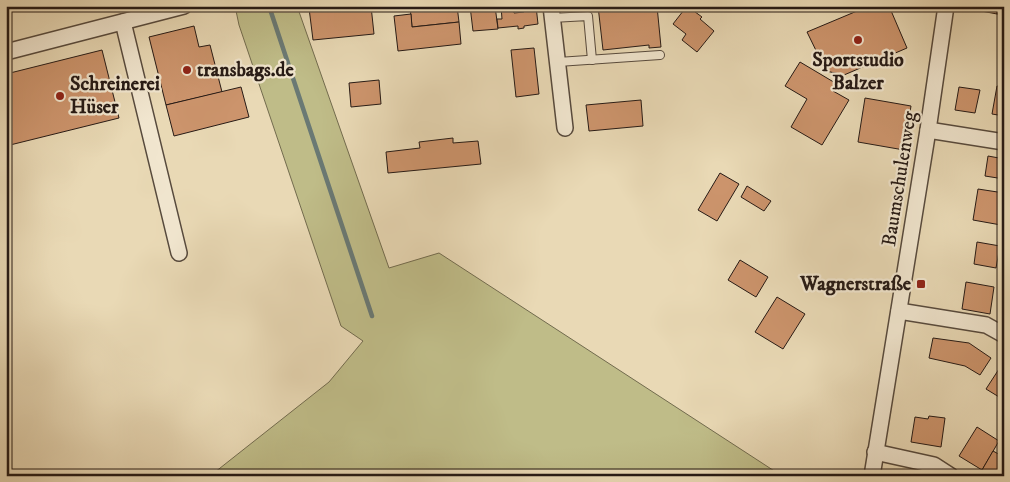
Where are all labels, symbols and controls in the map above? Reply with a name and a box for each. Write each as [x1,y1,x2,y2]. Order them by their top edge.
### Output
marker: Sportstudio Balzer [852,34,864,46]
place label: Sportstudio Balzer [812,48,904,96]
place label: transbags.de [197,58,294,83]
marker: transbags.de [181,64,193,76]
place label: Schreinerei Hüser [70,72,160,120]
marker: Schreinerei Hüser [54,90,66,102]
street label: Baumschulenweg [877,109,923,248]
place label: Wagnerstraße [799,272,912,297]
marker: Wagnerstraße [915,278,927,290]

